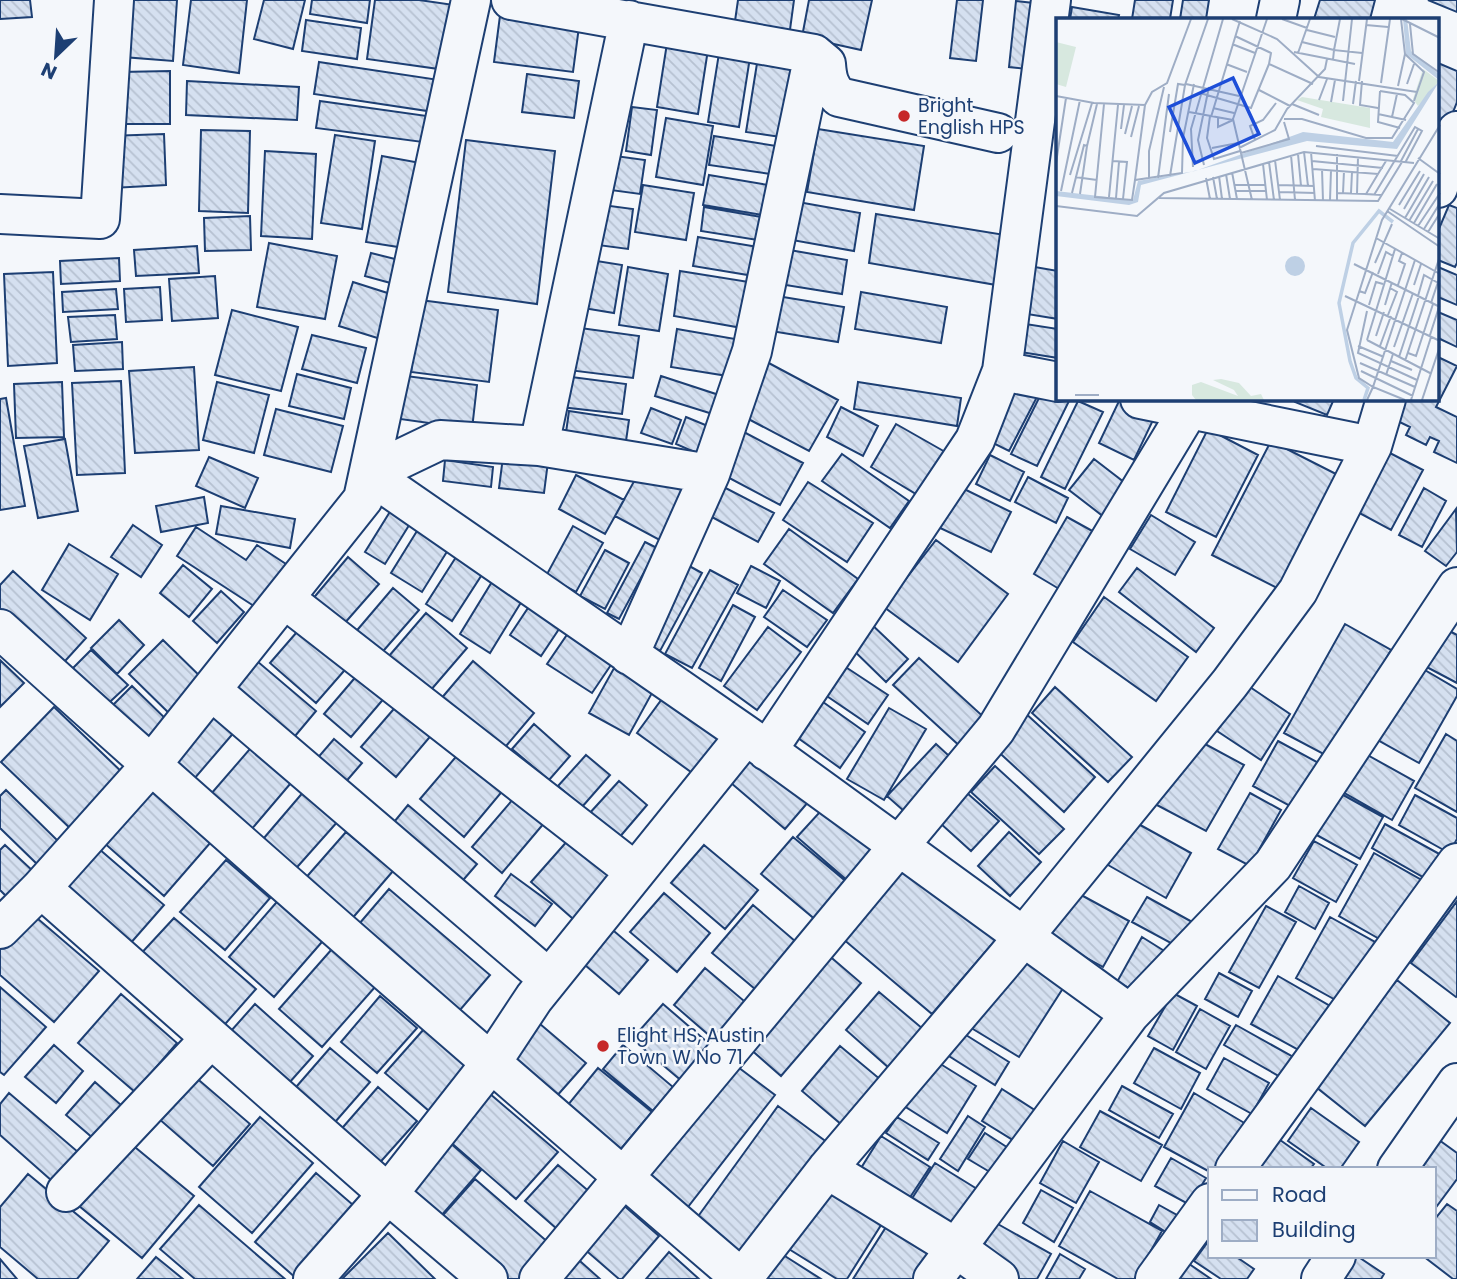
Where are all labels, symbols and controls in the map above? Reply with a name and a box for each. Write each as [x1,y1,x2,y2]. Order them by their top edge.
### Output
inset map [1056,18,1440,401]
north arrow [21,21,91,91]
text: N [37,56,61,86]
place label: Bright English HPS [918,92,1025,141]
marker: Bright English HPS [896,108,912,124]
place label: Elight HS, Austin Town W No 71 [617,1022,765,1071]
marker: Elight HS, Austin Town W No 71 [595,1038,611,1054]
legend [1208,1167,1436,1258]
text: Road [1272,1180,1327,1209]
text: Building [1272,1215,1356,1244]

